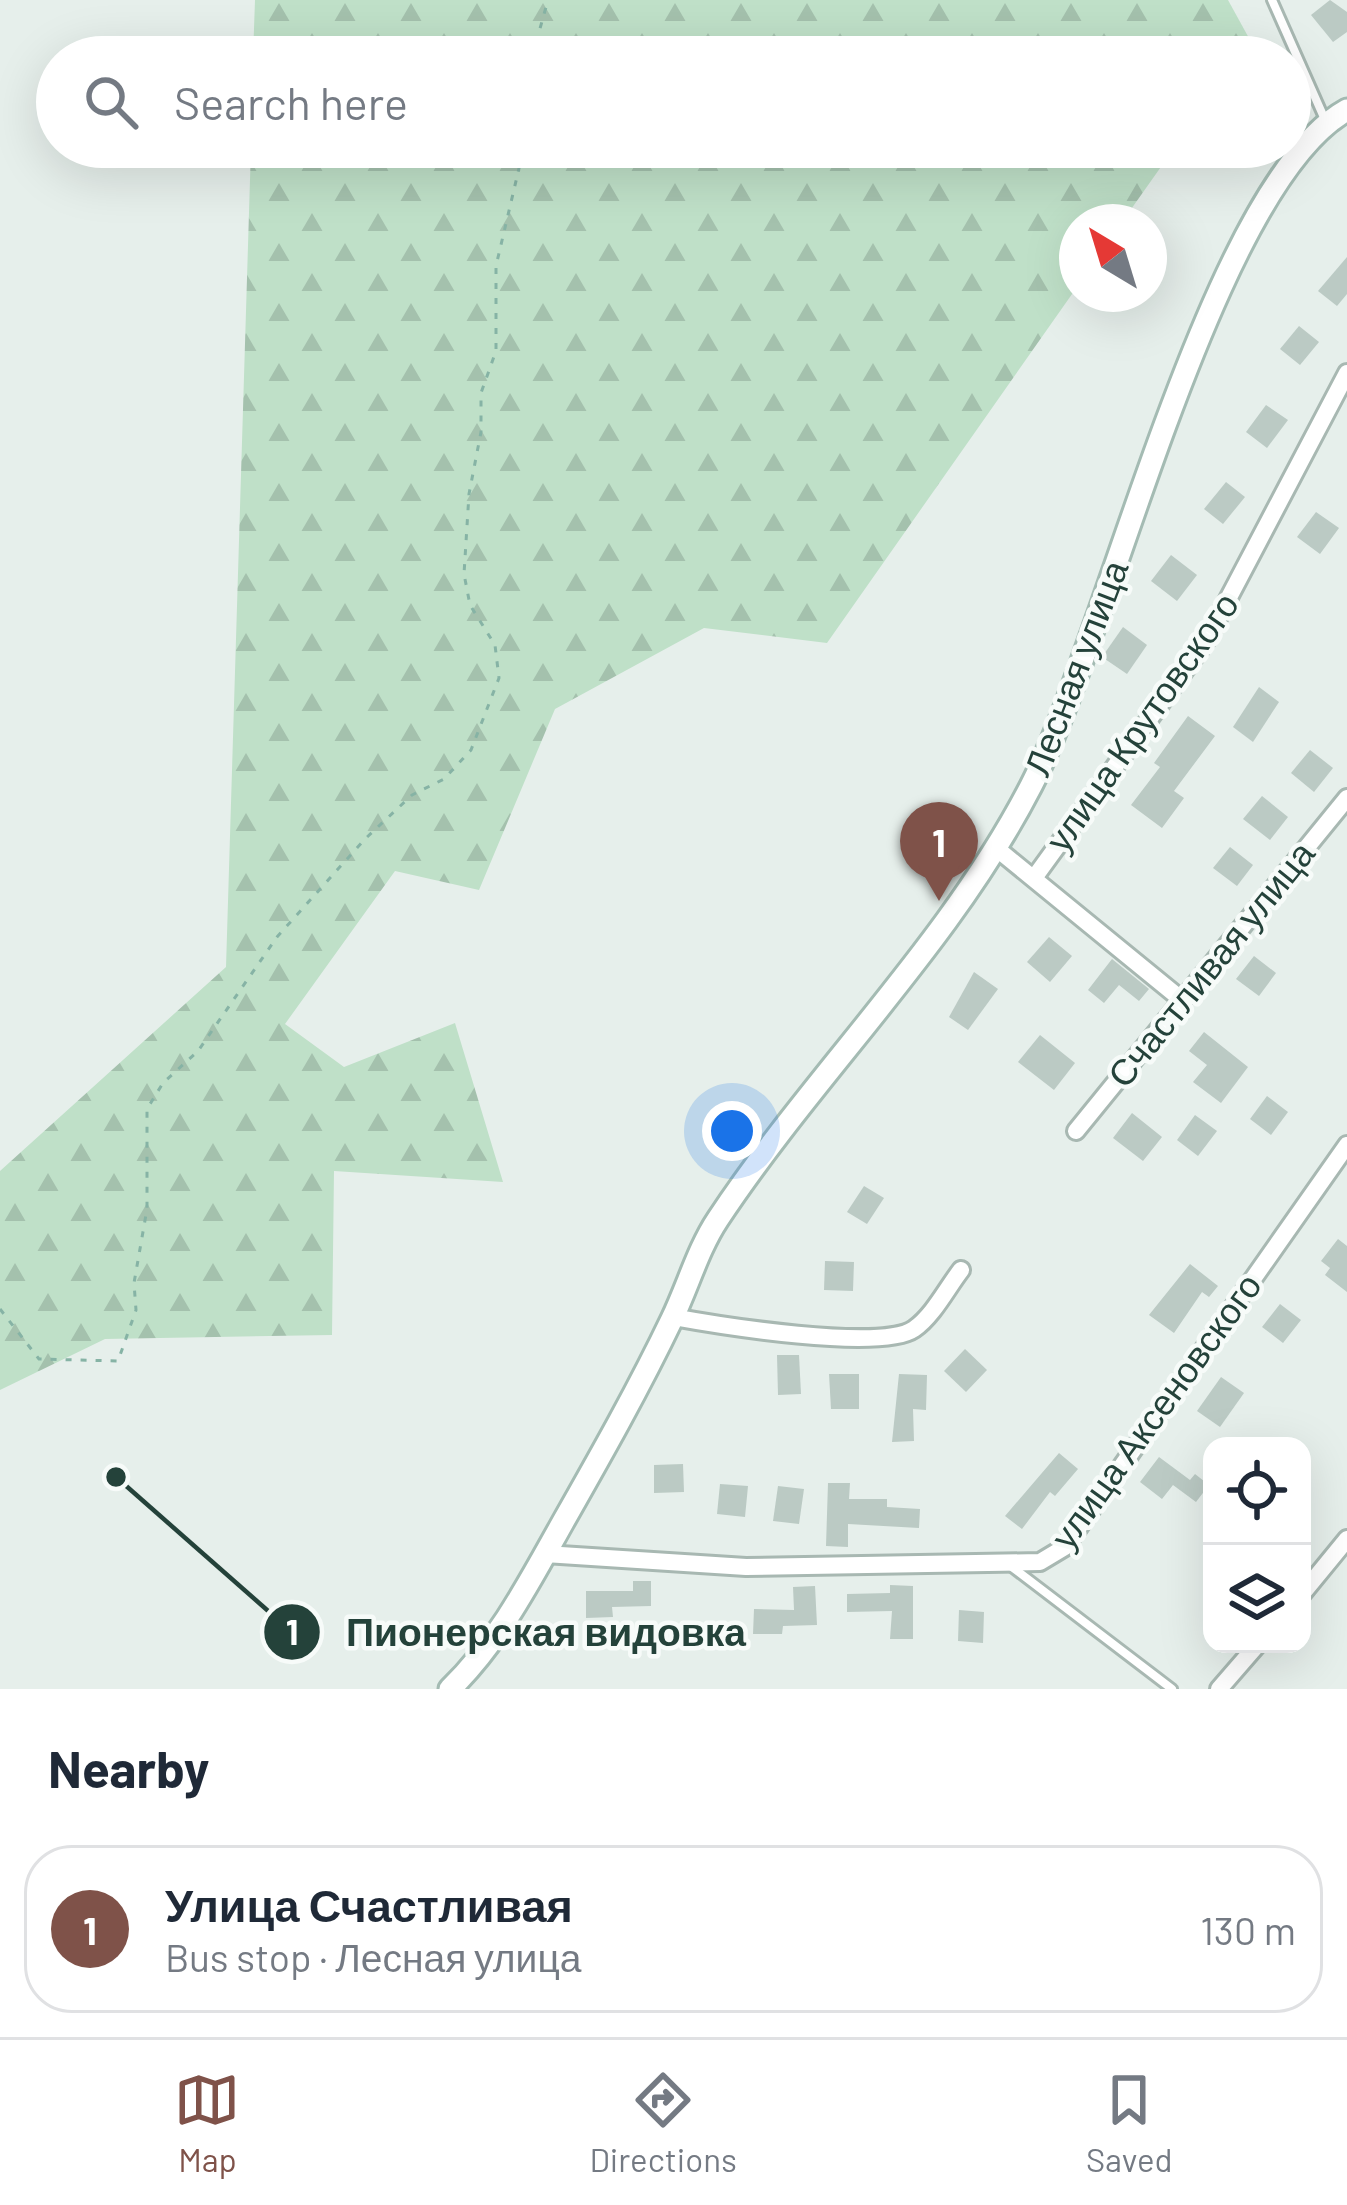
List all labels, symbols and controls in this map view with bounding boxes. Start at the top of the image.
search box [36,36,1311,168]
icon: search [78,69,144,135]
text: Search here [174,75,408,129]
north arrow [1059,204,1167,312]
street label: Лесная улица [1014,553,1137,782]
street label: улица Крутовского [1035,583,1247,859]
pin: 1 [900,802,978,901]
street label: Счастливая улица [1098,831,1323,1095]
your location [702,1101,762,1161]
street label: улица Аксеновского [1041,1264,1270,1557]
map controls [1203,1437,1311,1653]
button: locate [1203,1437,1311,1545]
button: layers [1203,1545,1311,1653]
callout: Пионерская видовка [262,1595,770,1670]
text: Пионерская видовка [346,1607,746,1654]
text: 1 [286,1609,298,1652]
text: Nearby [48,1737,209,1798]
text: Улица Счастливая [165,1877,573,1931]
text: 1 [83,1906,97,1953]
text: 130 m [1200,1906,1296,1953]
text: Bus stop · Лесная улица [165,1933,581,1980]
tab: Map [174,2067,240,2179]
tab: Directions [589,2067,737,2179]
tab: Saved [1086,2067,1173,2179]

